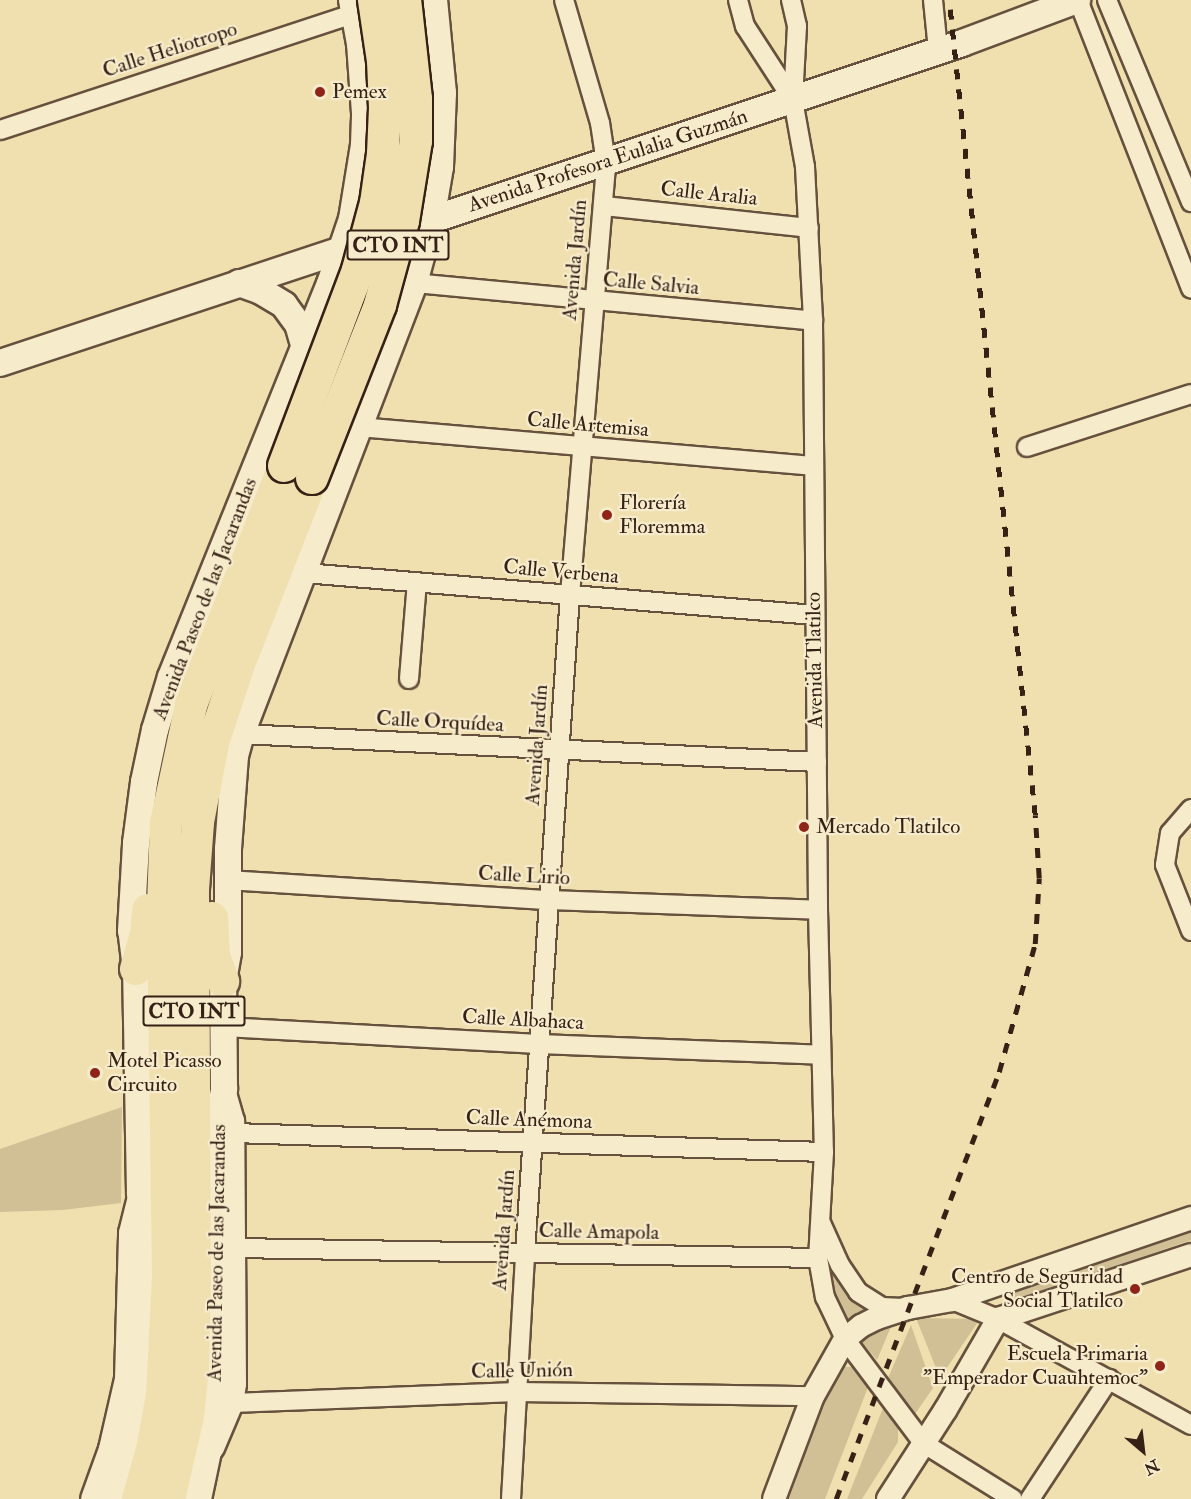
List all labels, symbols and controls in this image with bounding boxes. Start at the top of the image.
street label: Calle Heliotropo [100,16,240,84]
place label: Pemex [332,79,387,105]
marker: Pemex [313,85,327,99]
street label: Avenida Profesora Eulalia Guzmán [465,104,751,218]
street label: Calle Aralia [659,176,759,212]
street label: Avenida Jardín [557,198,593,322]
road number: CTO INT [346,228,450,262]
street label: Calle Salvia [602,267,700,301]
street label: Calle Artemisa [526,407,650,443]
street label: Avenida Paseo de las Jacarandas [147,474,263,724]
place label: Florería Floremma [619,490,705,540]
marker: Florería Floremma [600,508,614,522]
street label: Calle Verbena [502,554,620,590]
street label: Avenida Tlatilco [801,592,829,728]
street label: Avenida Jardín [520,684,554,806]
street label: Calle Orquídea [376,706,504,738]
place label: Mercado Tlatilco [816,814,960,840]
marker: Mercado Tlatilco [797,820,811,834]
street label: Calle Lirio [477,861,571,891]
road number: CTO INT [142,994,246,1028]
street label: Calle Albahaca [461,1004,585,1036]
place label: Motel Picasso Circuito [107,1048,222,1098]
marker: Motel Picasso Circuito [88,1066,102,1080]
street label: Calle Anémona [465,1105,593,1135]
street label: Avenida Paseo de las Jacarandas [202,1124,232,1382]
street label: Avenida Jardín [487,1169,521,1291]
street label: Calle Amapola [538,1218,660,1246]
place label: Centro de Seguridad Social Tlatilco [951,1264,1123,1314]
marker: Centro de Seguridad Social Tlatilco [1128,1282,1142,1296]
place label: Escuela Primaria "Emperador Cuauhtemoc" [923,1341,1148,1391]
street label: Calle Unión [471,1358,573,1384]
marker: Escuela Primaria "Emperador Cuauhtemoc" [1153,1359,1167,1373]
north arrow [1113,1421,1173,1481]
text: N [1140,1455,1162,1479]

